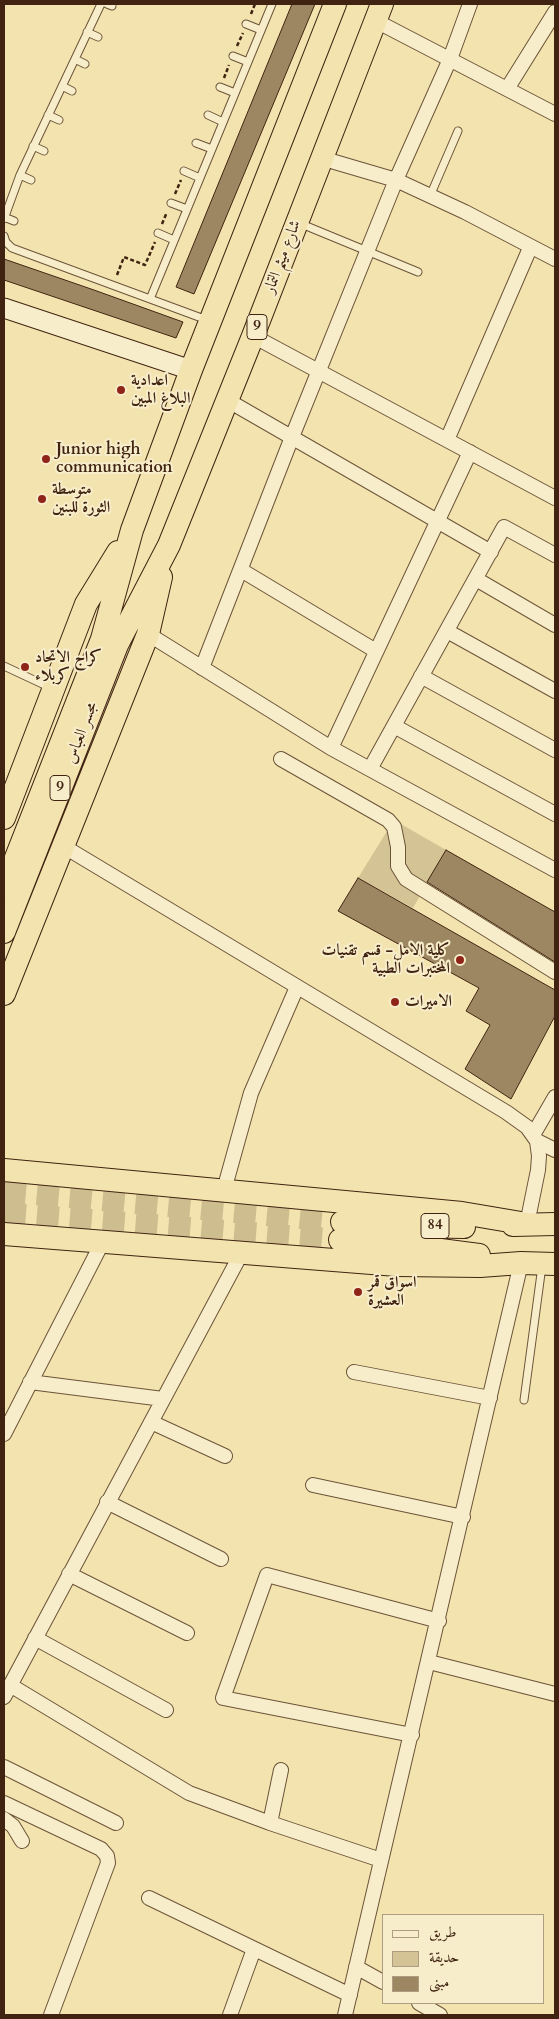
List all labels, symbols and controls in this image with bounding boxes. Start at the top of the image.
street label: شارع ميثم التمار [260,218,306,296]
road number: 9 [247,314,267,340]
place label: اعدادية البلاغ المبين [131,371,190,409]
marker: اعدادية البلاغ المبين [115,384,127,396]
place label: Junior high communication [56,440,172,478]
marker: Junior high communication [40,453,52,465]
place label: متوسطة الثورة للبنين [52,480,110,518]
marker: متوسطة الثورة للبنين [36,493,48,505]
place label: كراج الاتحاد كربلاء [35,648,102,686]
marker: كراج الاتحاد كربلاء [19,661,31,673]
street label: مجسر العباس [61,699,103,767]
road number: 9 [50,776,70,800]
place label: كلية الامل- قسم تقنيات المختبرات الطبية [322,941,450,979]
marker: كلية الامل- قسم تقنيات المختبرات الطبية [454,954,466,966]
place label: الاميرات [405,992,452,1012]
marker: الاميرات [389,996,401,1008]
road number: 84 [421,1214,449,1238]
place label: اسواق قمر العشيرة [368,1273,417,1311]
marker: اسواق قمر العشيرة [352,1286,364,1298]
legend [382,1914,544,2004]
text: طريق [429,1922,456,1942]
text: حديقة [429,1947,459,1967]
text: مبنى [429,1972,449,1992]

